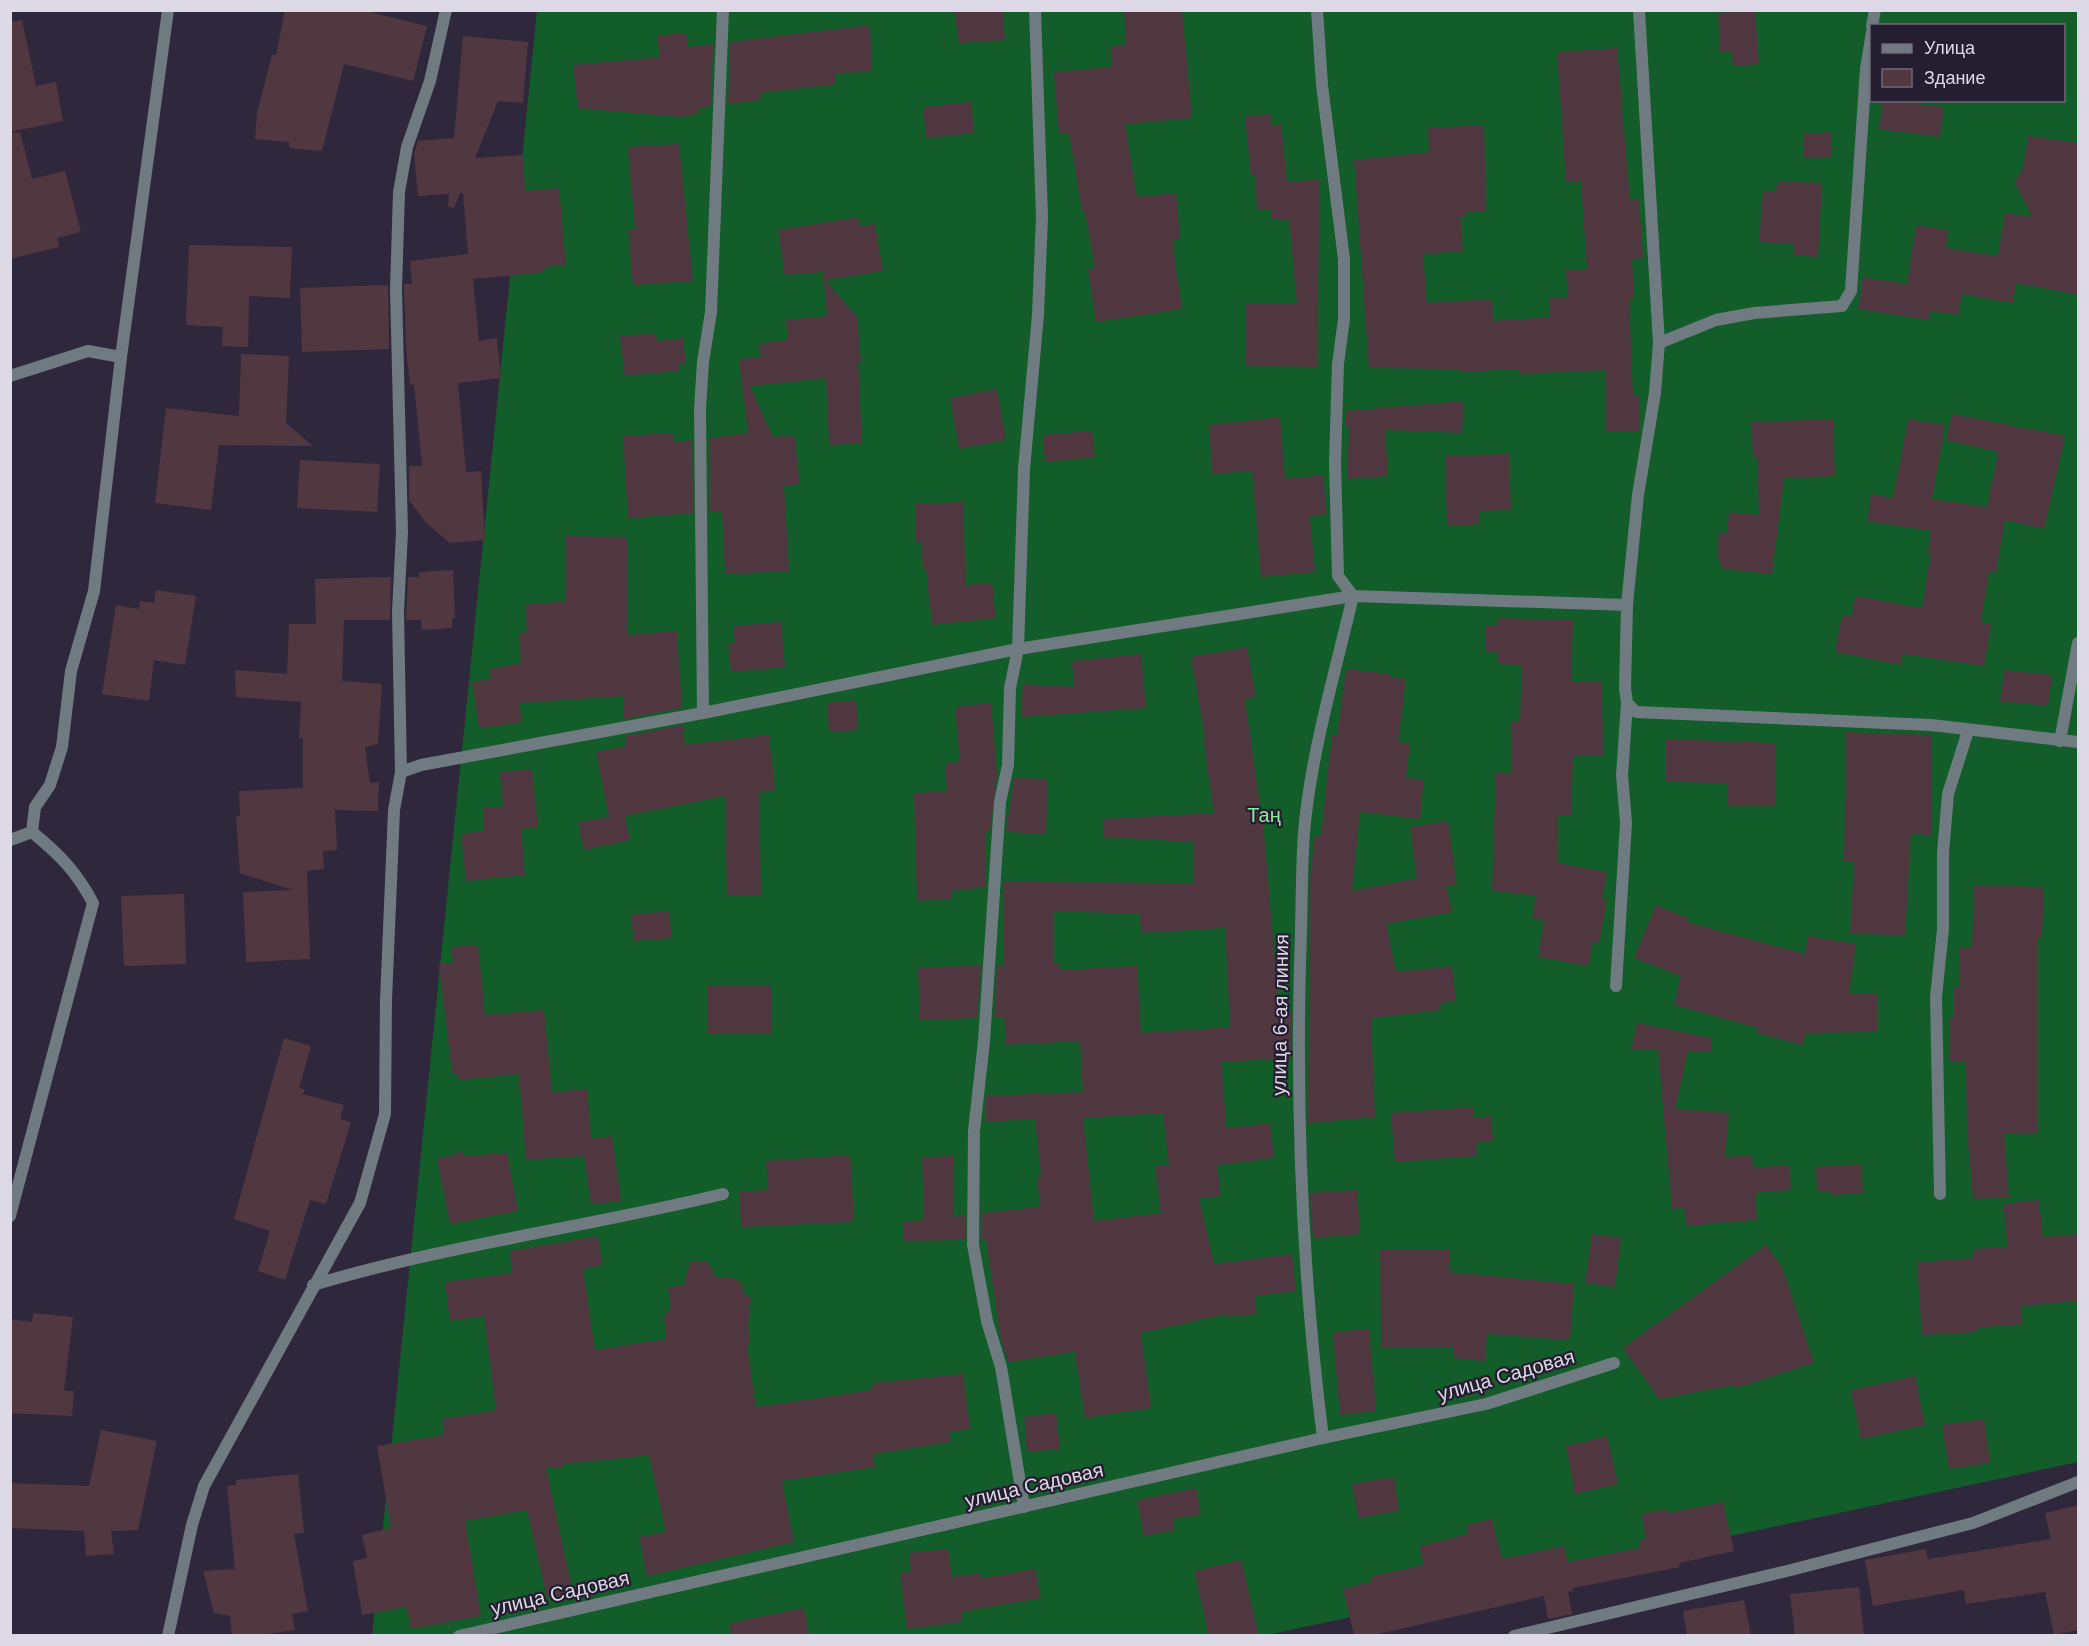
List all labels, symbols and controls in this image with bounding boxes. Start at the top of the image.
legend [1870,24,2065,102]
text: Улица [1924,38,1976,58]
text: Здание [1924,68,1985,88]
park label: Таң [1247,804,1281,826]
street label: улица 6-ая линия [1268,934,1292,1096]
street label: улица Садовая [1435,1345,1577,1405]
street label: улица Садовая [963,1458,1105,1512]
street label: улица Садовая [489,1566,631,1620]

